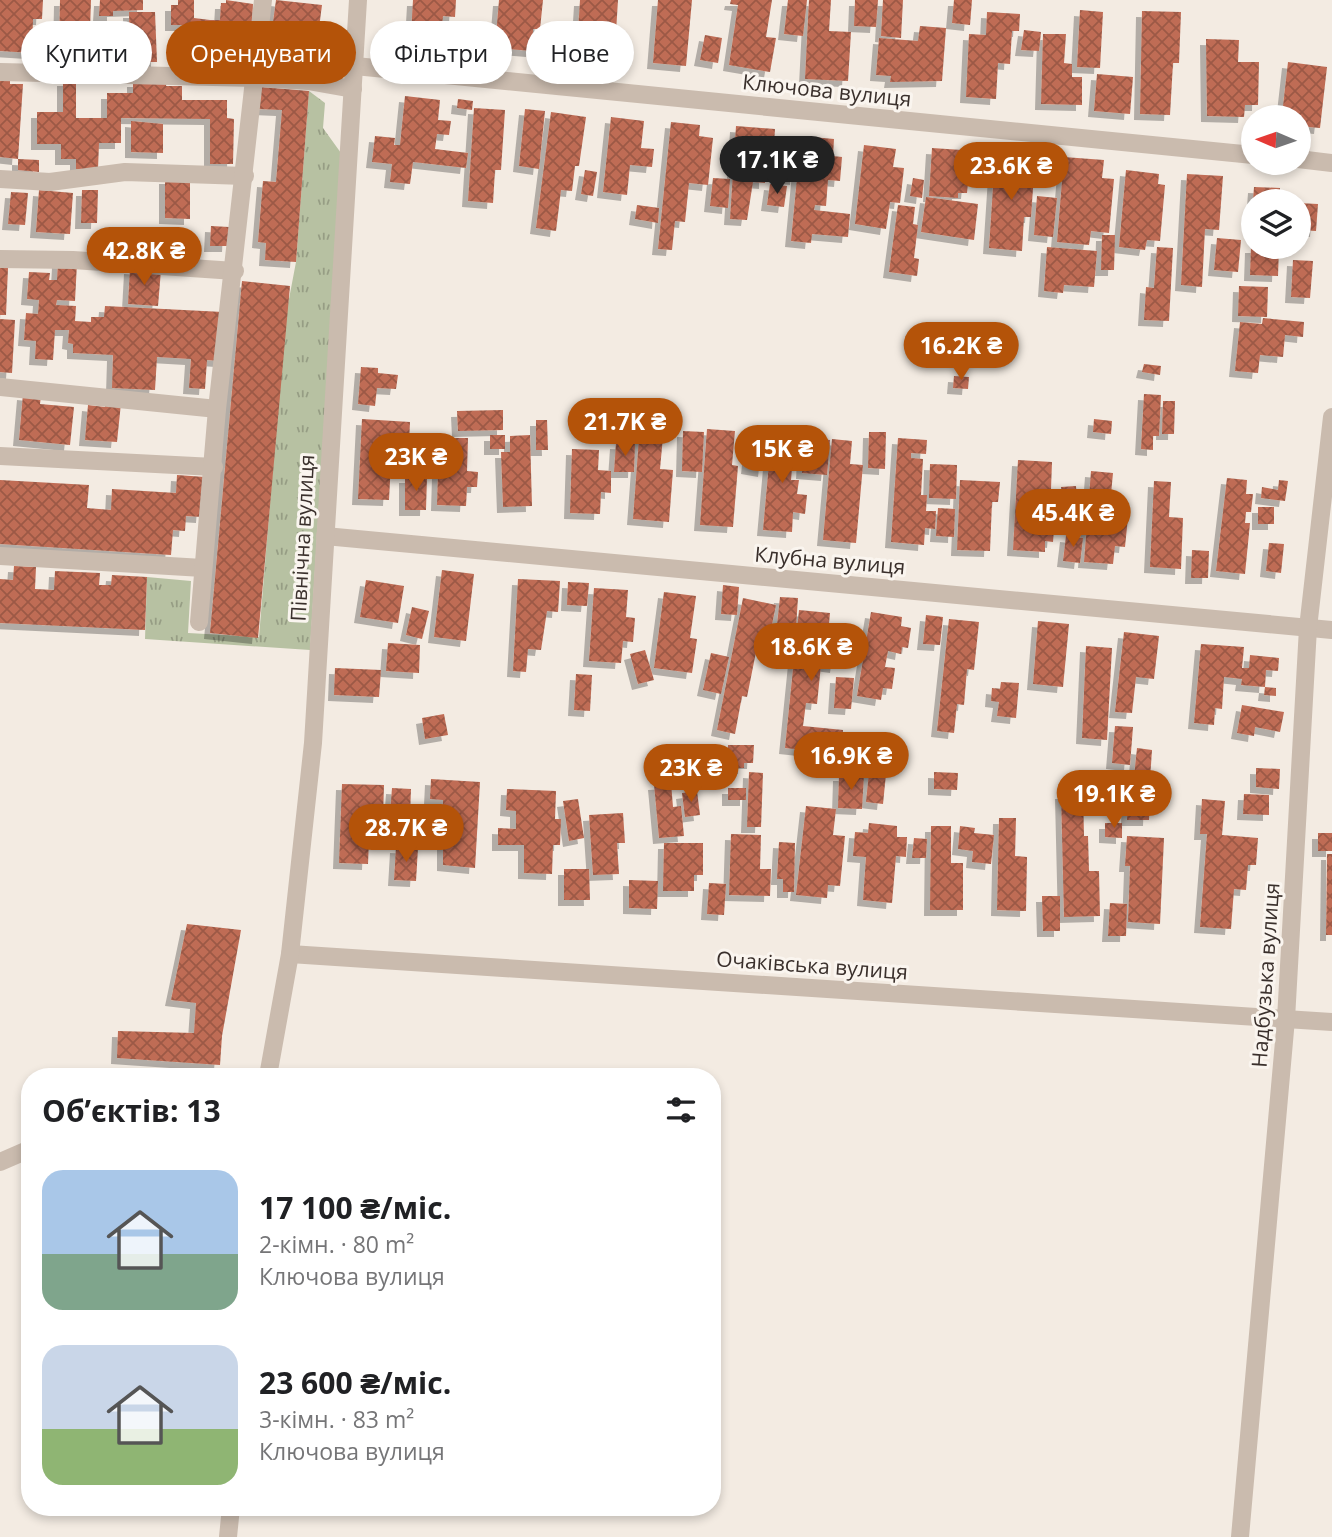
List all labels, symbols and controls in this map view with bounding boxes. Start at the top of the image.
chip: Купити [21,21,152,84]
chip: Орендувати [166,21,356,84]
chip: Фільтри [370,21,512,84]
chip: Нове [526,21,634,84]
street label: Ключова вулиця [741,67,913,113]
north arrow [1241,105,1311,175]
map controls [1241,105,1311,259]
pin: 17.1K ₴ [712,136,842,196]
pin: 23.6K ₴ [946,142,1076,202]
text: 17.1K ₴ [736,143,818,175]
text: 23.6K ₴ [970,149,1052,181]
button: layers [1241,189,1311,259]
pin: 42.8K ₴ [79,228,209,287]
text: 42.8K ₴ [103,234,185,266]
pin: 16.2K ₴ [896,322,1026,382]
text: 16.2K ₴ [920,329,1002,361]
pin: 21.7K ₴ [560,398,690,458]
text: 21.7K ₴ [584,405,666,437]
pin: 15K ₴ [733,426,831,485]
text: 15K ₴ [751,432,813,464]
pin: 23K ₴ [367,434,465,493]
text: 23K ₴ [385,440,447,472]
street label: Північна вулиця [284,454,320,622]
pin: 45.4K ₴ [1008,490,1138,549]
text: 45.4K ₴ [1032,496,1114,528]
street label: Клубна вулиця [754,539,906,581]
pin: 18.6K ₴ [746,624,876,683]
text: 18.6K ₴ [770,630,852,662]
pin: 16.9K ₴ [786,732,916,792]
text: 16.9K ₴ [810,739,892,771]
pin: 23K ₴ [642,744,740,804]
text: 23K ₴ [660,751,722,783]
pin: 19.1K ₴ [1049,770,1179,830]
text: 19.1K ₴ [1073,777,1155,809]
pin: 28.7K ₴ [341,804,471,864]
text: 28.7K ₴ [365,811,447,843]
street label: Надбузька вулиця [1245,882,1285,1068]
street label: Очаківська вулиця [715,944,909,986]
text: Об’єктів: 13 [42,1090,221,1131]
icon: filters [662,1091,700,1129]
text: 17 100 ₴/міс. [259,1187,451,1228]
icon: home [98,1198,182,1282]
text: 2-кімн. · 80 m² [259,1228,414,1260]
text: Ключова вулиця [259,1260,445,1292]
text: 23 600 ₴/міс. [259,1362,451,1403]
icon: home [98,1373,182,1457]
text: 3-кімн. · 83 m² [259,1403,414,1435]
text: Ключова вулиця [259,1435,445,1467]

